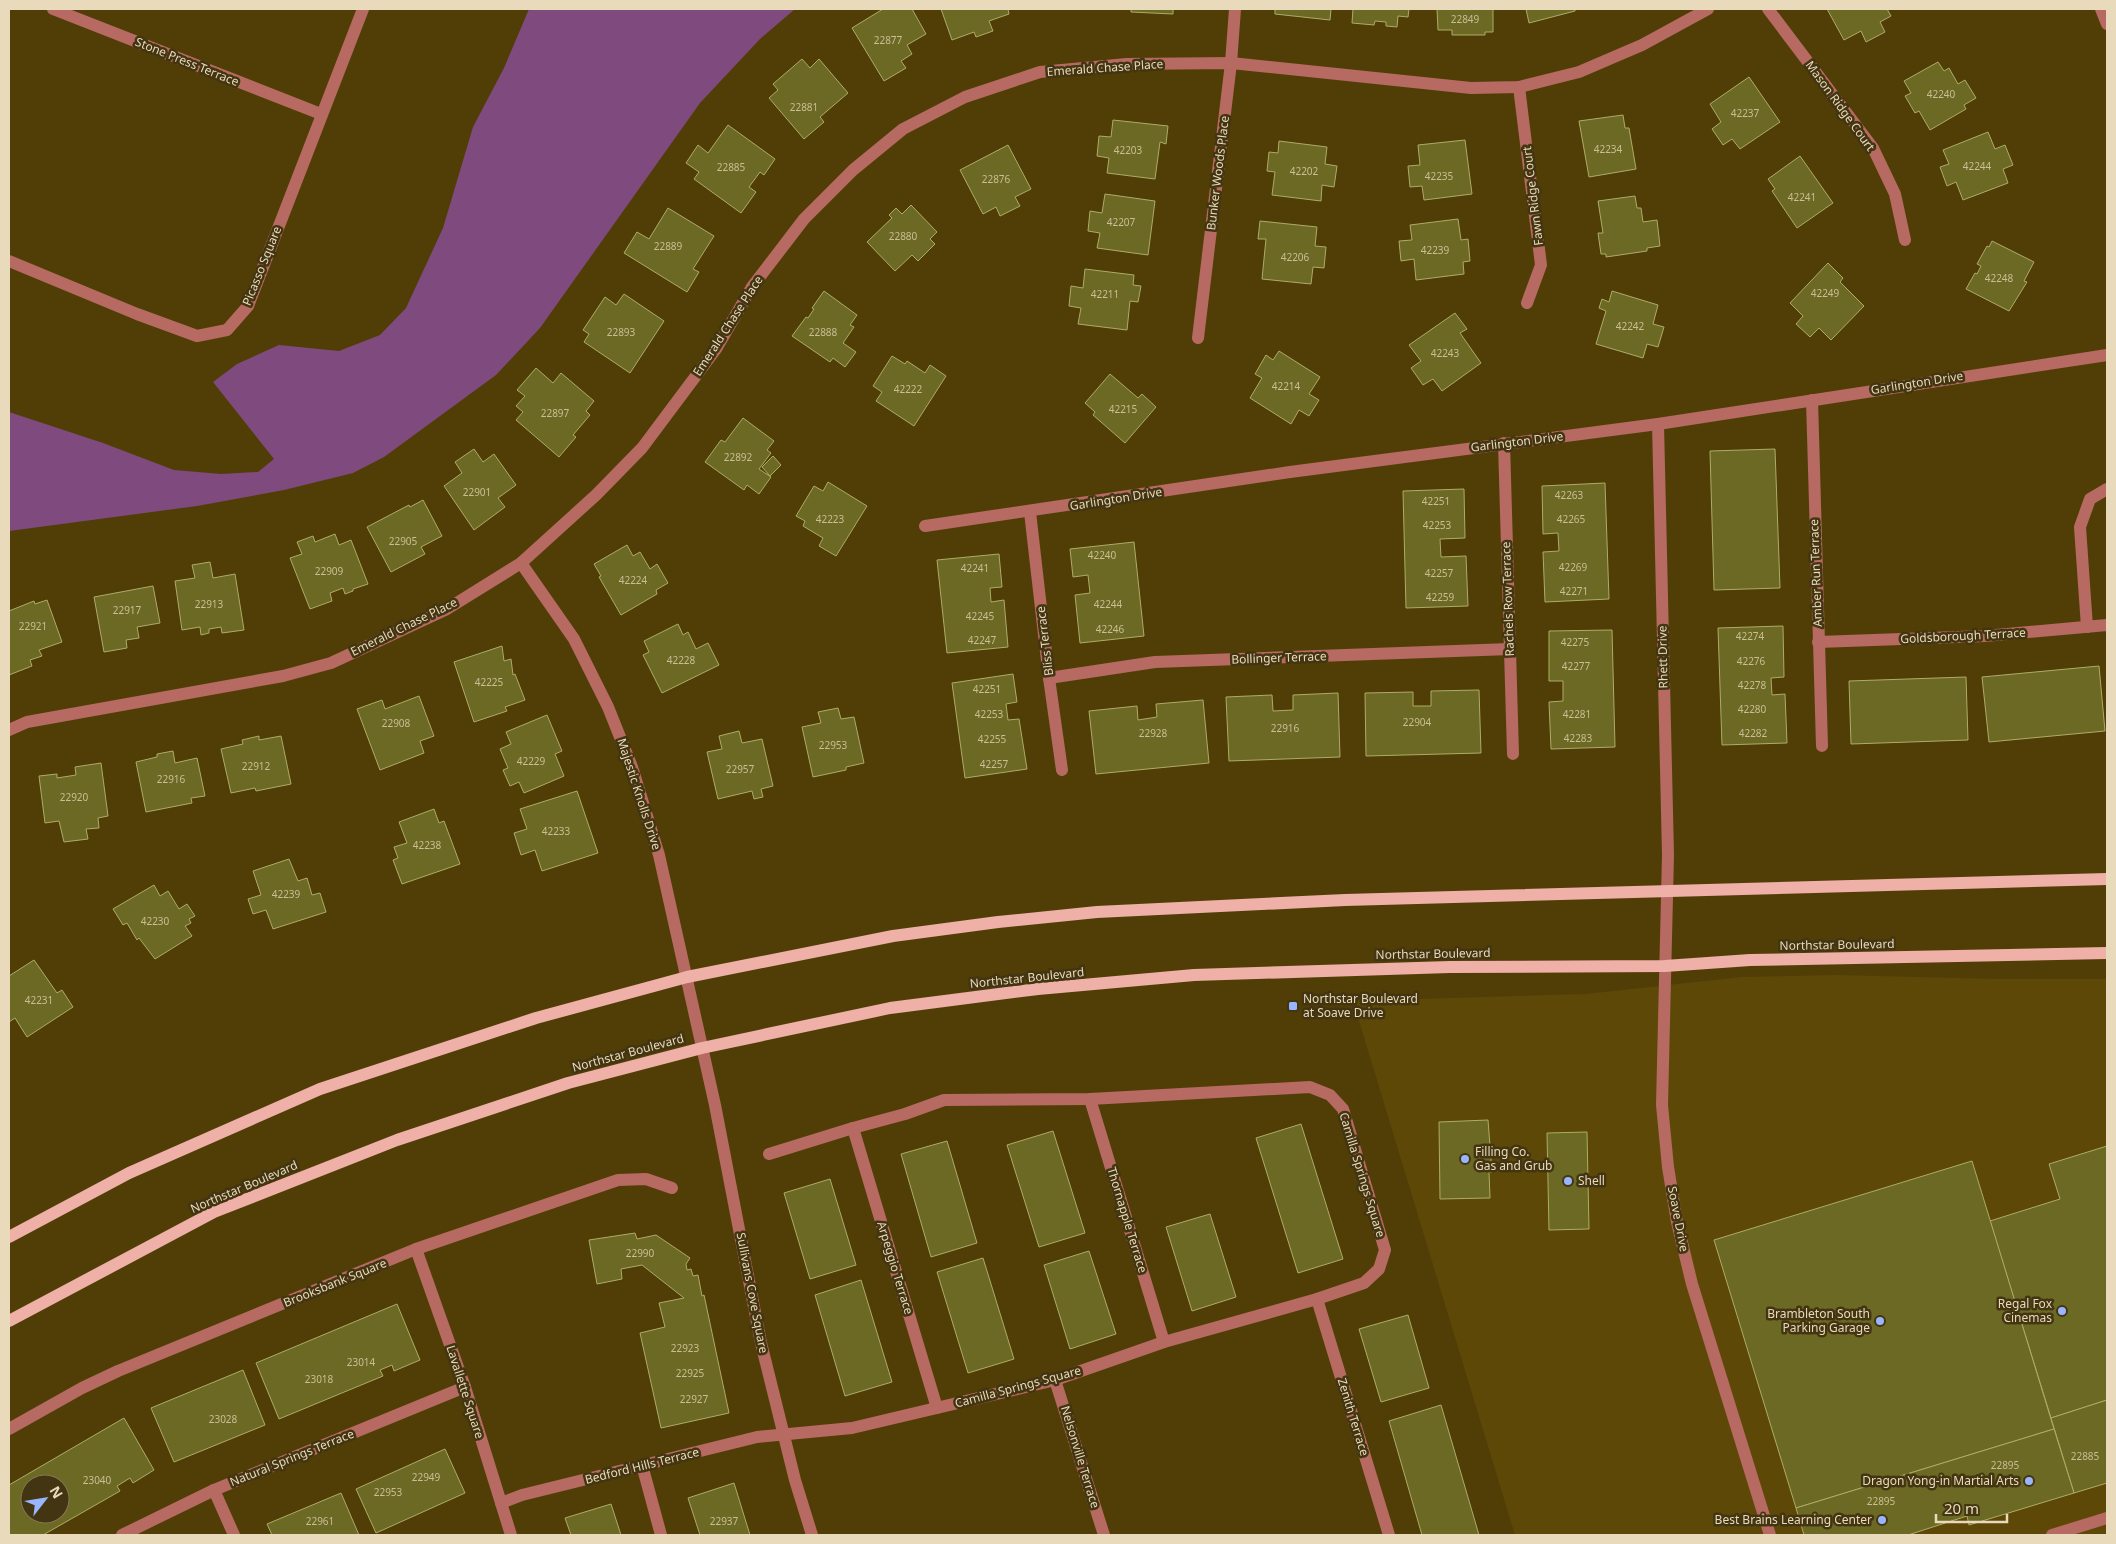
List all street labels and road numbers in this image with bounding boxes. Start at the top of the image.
street label: Stone Press Terrace [133,33,242,90]
street label: Emerald Chase Place [1046,55,1164,80]
street label: Mason Ridge Court [1802,57,1879,155]
street label: Bunker Woods Place [1202,115,1233,231]
street label: Fawn Ridge Court [1518,145,1547,247]
street label: Picasso Square [238,223,285,308]
street label: Emerald Chase Place [689,272,767,379]
street label: Garlington Drive [1870,367,1965,398]
street label: Garlington Drive [1470,427,1564,456]
street label: Garlington Drive [1069,483,1164,514]
street label: Amber Run Terrace [1805,518,1826,627]
street label: Rachels Row Terrace [1497,541,1518,657]
street label: Emerald Chase Place [348,593,460,660]
street label: Bliss Terrace [1032,605,1057,677]
street label: Goldsborough Terrace [1900,624,2026,647]
street label: Rhett Drive [1653,625,1672,689]
street label: Bollinger Terrace [1231,647,1327,668]
street label: Majestic Knolls Drive [613,736,666,852]
street label: Northstar Boulevard [1779,935,1895,954]
street label: Northstar Boulevard [1375,944,1491,963]
street label: Northstar Boulevard [969,963,1085,992]
street label: Northstar Boulevard [570,1029,686,1076]
street label: Camilla Springs Square [1335,1110,1390,1240]
street label: Northstar Boulevard [188,1156,300,1217]
street label: Thornapple Terrace [1103,1165,1152,1275]
street label: Soave Drive [1664,1185,1693,1253]
street label: Arpeggio Terrace [873,1219,918,1317]
street label: Sullivans Cove Square [732,1231,773,1355]
street label: Brooksbank Square [281,1254,389,1311]
street label: Lavallette Square [442,1343,489,1441]
street label: Camilla Springs Square [953,1361,1083,1412]
street label: Zenith Terrace [1334,1376,1373,1458]
street label: Nelsonville Terrace [1057,1404,1104,1510]
street label: Natural Springs Terrace [227,1425,357,1490]
street label: Bedford Hills Terrace [583,1443,701,1488]

